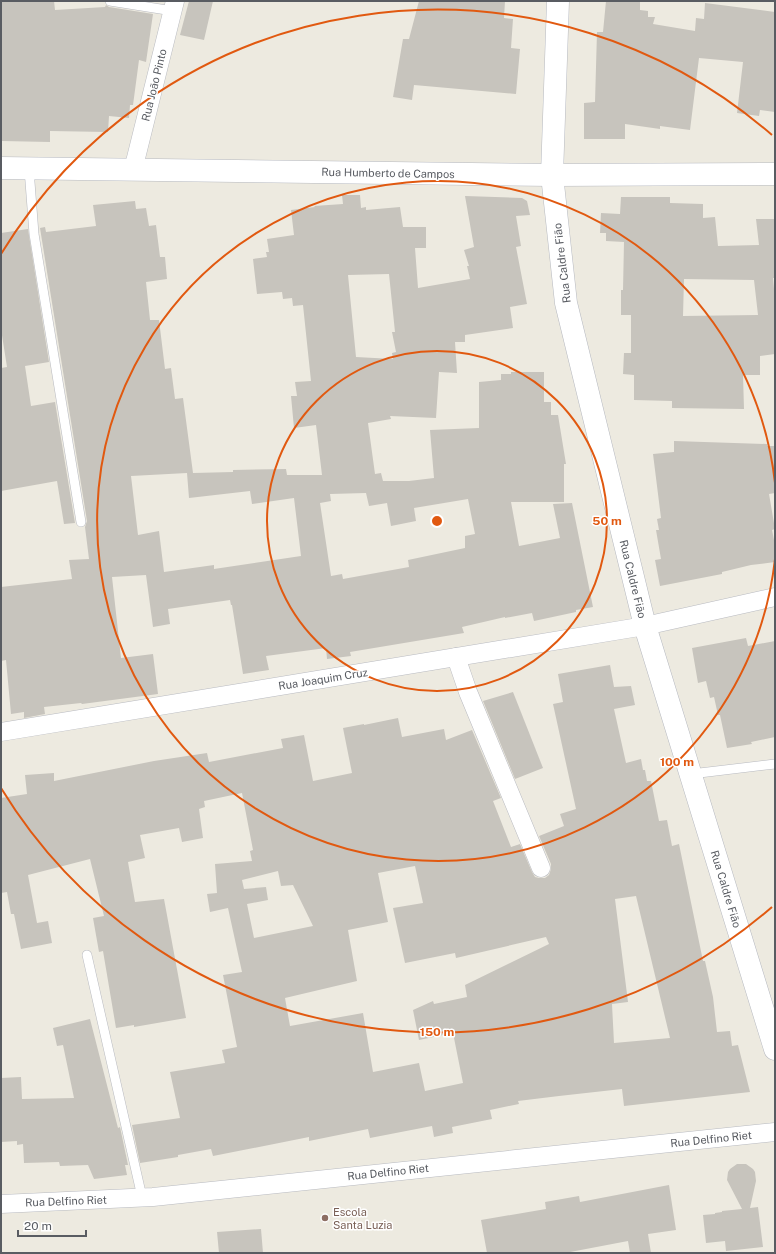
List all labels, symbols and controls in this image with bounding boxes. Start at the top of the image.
street label: Rua João Pinto [139,48,169,122]
street label: Rua Humberto de Campos [321,166,455,180]
street label: Rua Caldre Fião [551,222,573,304]
centre of rings [430,514,444,528]
text: 50 m [592,514,622,528]
street label: Rua Caldre Fião [617,539,649,619]
street label: Rua Joaquim Cruz [277,666,369,692]
text: 100 m [660,755,694,769]
street label: Rua Caldre Fião [709,849,743,929]
text: 150 m [420,1025,454,1039]
street label: Rua Delfino Riet [670,1129,752,1149]
street label: Rua Delfino Riet [347,1162,429,1182]
street label: Rua Delfino Riet [25,1194,107,1208]
place label: Escola Santa Luzia [333,1206,392,1231]
scale bar [18,1212,86,1238]
marker: Escola Santa Luzia [320,1213,330,1223]
text: 20 m [24,1219,52,1233]

